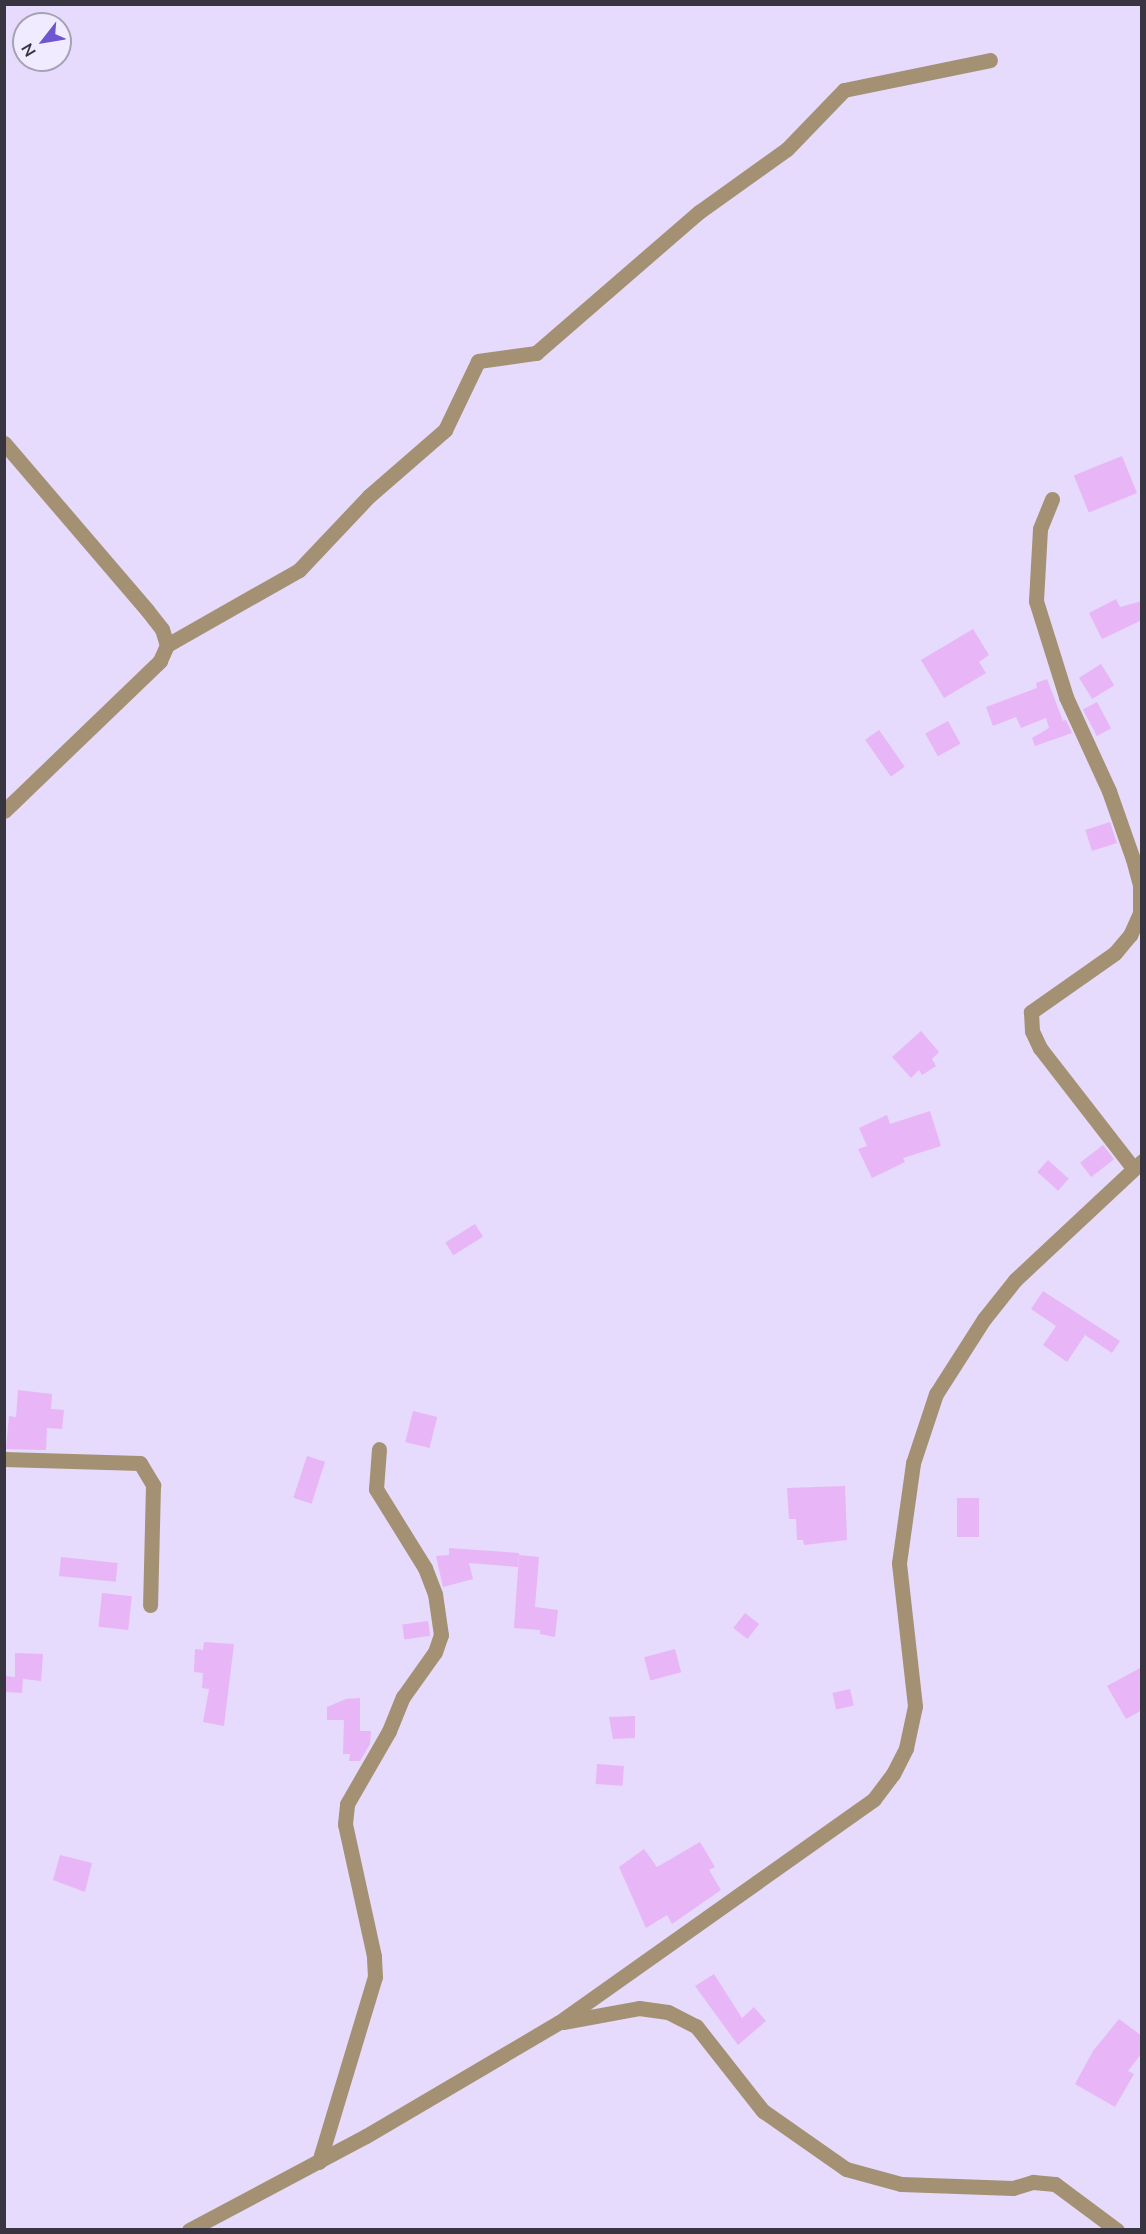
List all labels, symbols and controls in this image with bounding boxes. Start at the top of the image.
north arrow [12,12,72,72]
text: N [17,40,40,61]

